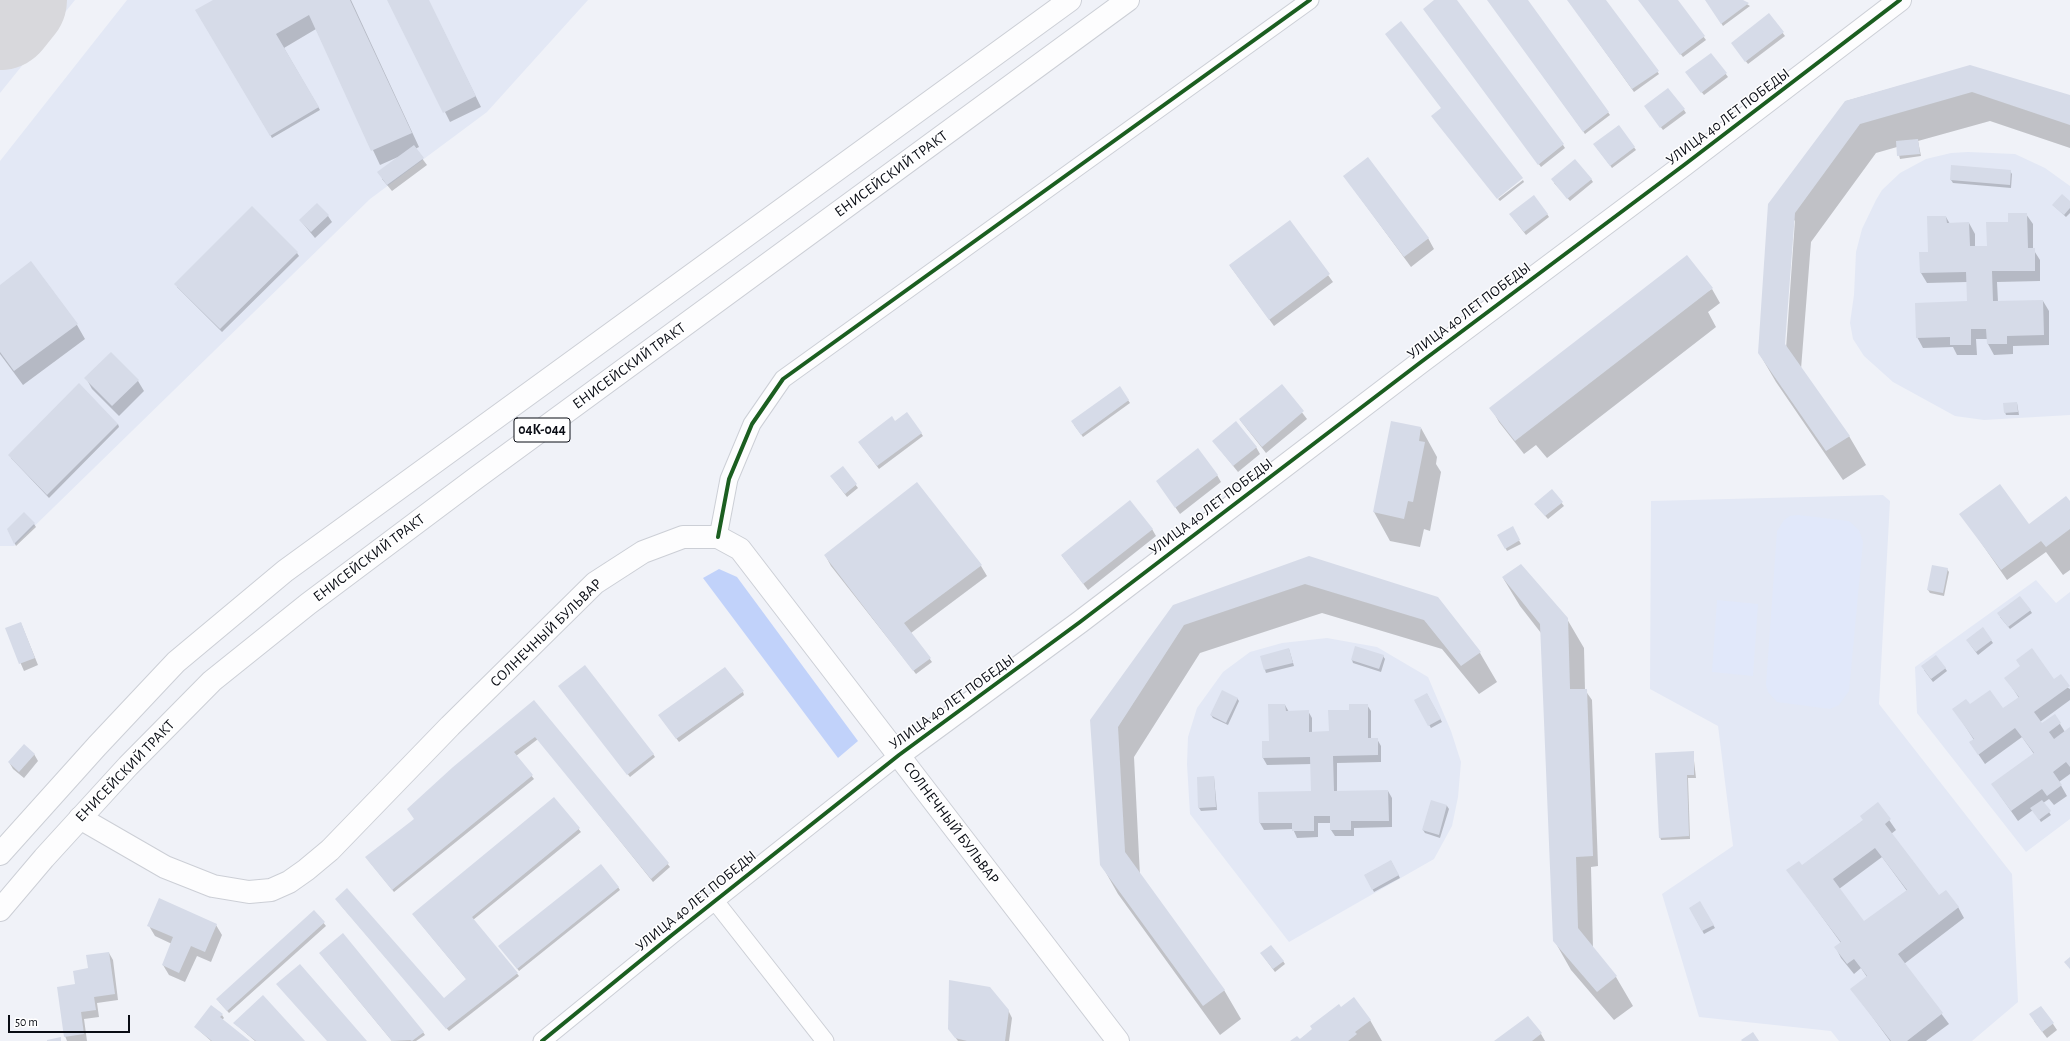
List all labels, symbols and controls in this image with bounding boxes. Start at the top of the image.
street label: УЛИЦА 40 ЛЕТ ПОБЕДЫ [1663,65,1793,169]
street label: ЕНИСЕЙСКИЙ ТРАКТ [831,127,951,221]
street label: УЛИЦА 40 ЛЕТ ПОБЕДЫ [1404,259,1534,363]
street label: ЕНИСЕЙСКИЙ ТРАКТ [569,319,689,413]
road number: 04К-044 [514,418,570,442]
street label: УЛИЦА 40 ЛЕТ ПОБЕДЫ [1146,455,1276,559]
street label: ЕНИСЕЙСКИЙ ТРАКТ [310,510,428,606]
street label: СОЛНЕЧНЫЙ БУЛЬВАР [486,575,606,691]
street label: УЛИЦА 40 ЛЕТ ПОБЕДЫ [886,651,1018,753]
street label: ЕНИСЕЙСКИЙ ТРАКТ [72,716,178,826]
street label: СОЛНЕЧНЫЙ БУЛЬВАР [899,758,1003,888]
street label: УЛИЦА 40 ЛЕТ ПОБЕДЫ [632,847,760,955]
scale bar [10,1007,132,1033]
text: 50 m [15,1016,38,1028]

